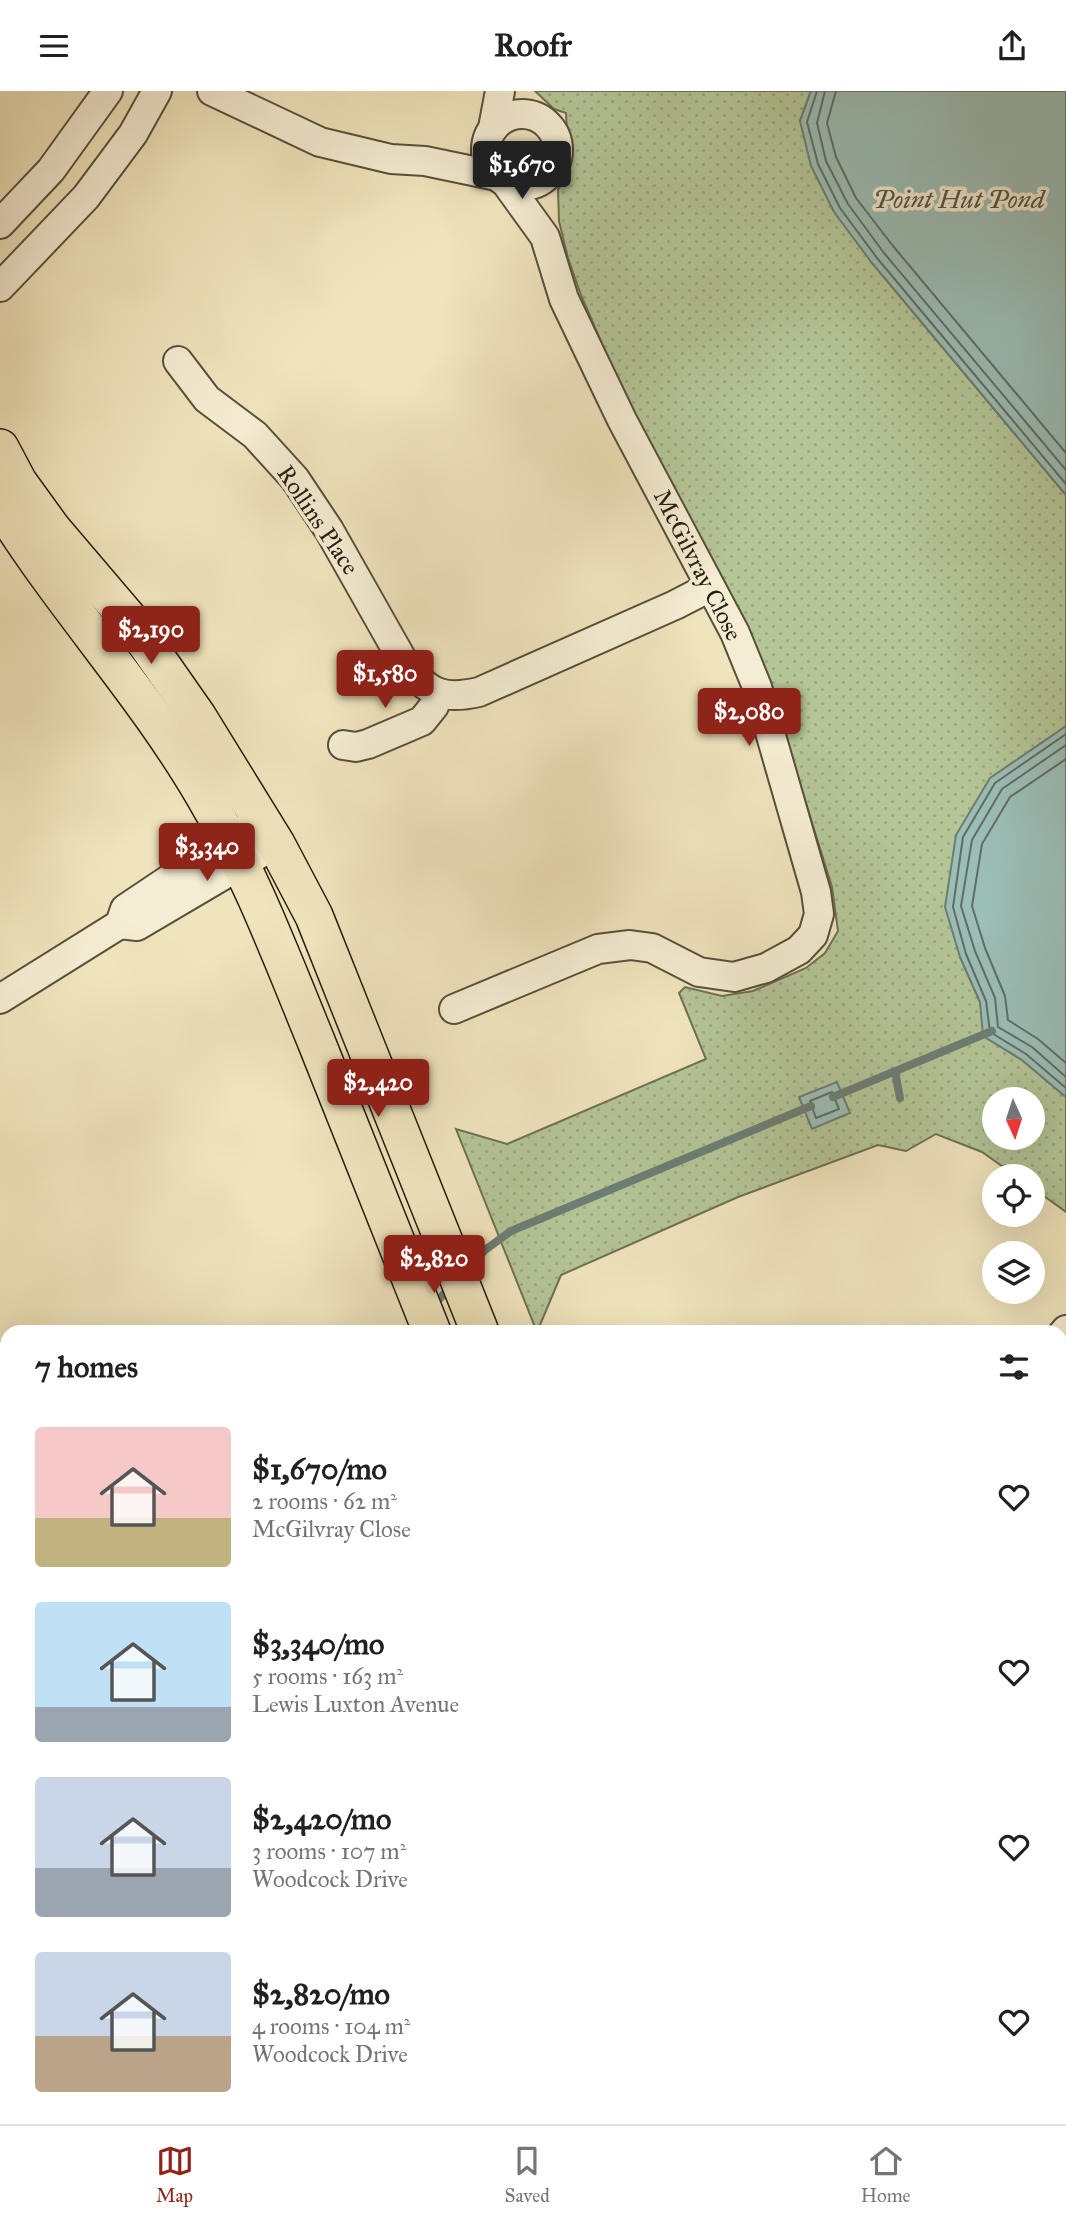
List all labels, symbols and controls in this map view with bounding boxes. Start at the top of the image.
text: Roofr [494,26,572,65]
icon: menu [35,27,73,65]
icon: share [993,27,1031,65]
pin: $1,670 [465,141,579,201]
text: $1,670 [489,150,555,178]
water label: Point Hut Pond [873,183,1046,215]
street label: Rollins Place [270,459,366,581]
street label: McGilvray Close [647,484,749,646]
pin: $2,190 [94,607,208,666]
text: $2,190 [118,615,184,643]
pin: $1,580 [328,651,442,710]
text: $1,580 [353,659,417,687]
pin: $2,080 [692,689,806,748]
text: $2,080 [714,697,784,725]
pin: $3,340 [150,823,264,883]
text: $3,340 [175,832,239,860]
pin: $2,420 [321,1059,435,1119]
text: $2,420 [343,1068,413,1096]
north arrow [982,1087,1045,1150]
map controls [982,1087,1045,1304]
button: locate [982,1164,1045,1227]
pin: $2,820 [377,1235,491,1295]
button: layers [982,1241,1045,1304]
text: $2,820 [400,1244,468,1272]
icon: filters [995,1348,1033,1386]
text: 7 homes [35,1349,138,1385]
text: $1,670/mo [252,1451,387,1487]
icon: home [91,1455,175,1539]
icon: heart [995,1478,1033,1516]
text: 2 rooms · 62 m² [252,1487,397,1515]
text: McGilvray Close [252,1515,411,1543]
text: $3,340/mo [252,1626,384,1662]
icon: home [91,1630,175,1714]
icon: heart [995,1653,1033,1691]
text: 5 rooms · 163 m² [252,1662,403,1690]
text: Lewis Luxton Avenue [252,1690,459,1718]
text: $2,420/mo [252,1801,391,1837]
icon: home [91,1805,175,1889]
icon: heart [995,1828,1033,1866]
text: 3 rooms · 107 m² [252,1837,406,1865]
text: Woodcock Drive [252,1865,408,1893]
text: $2,820/mo [252,1976,390,2012]
icon: home [91,1980,175,2064]
icon: heart [995,2003,1033,2041]
text: 4 rooms · 104 m² [252,2012,411,2040]
text: Woodcock Drive [252,2040,408,2068]
tab: Map [156,2142,194,2207]
tab: Saved [505,2142,550,2207]
tab: Home [861,2142,910,2207]

